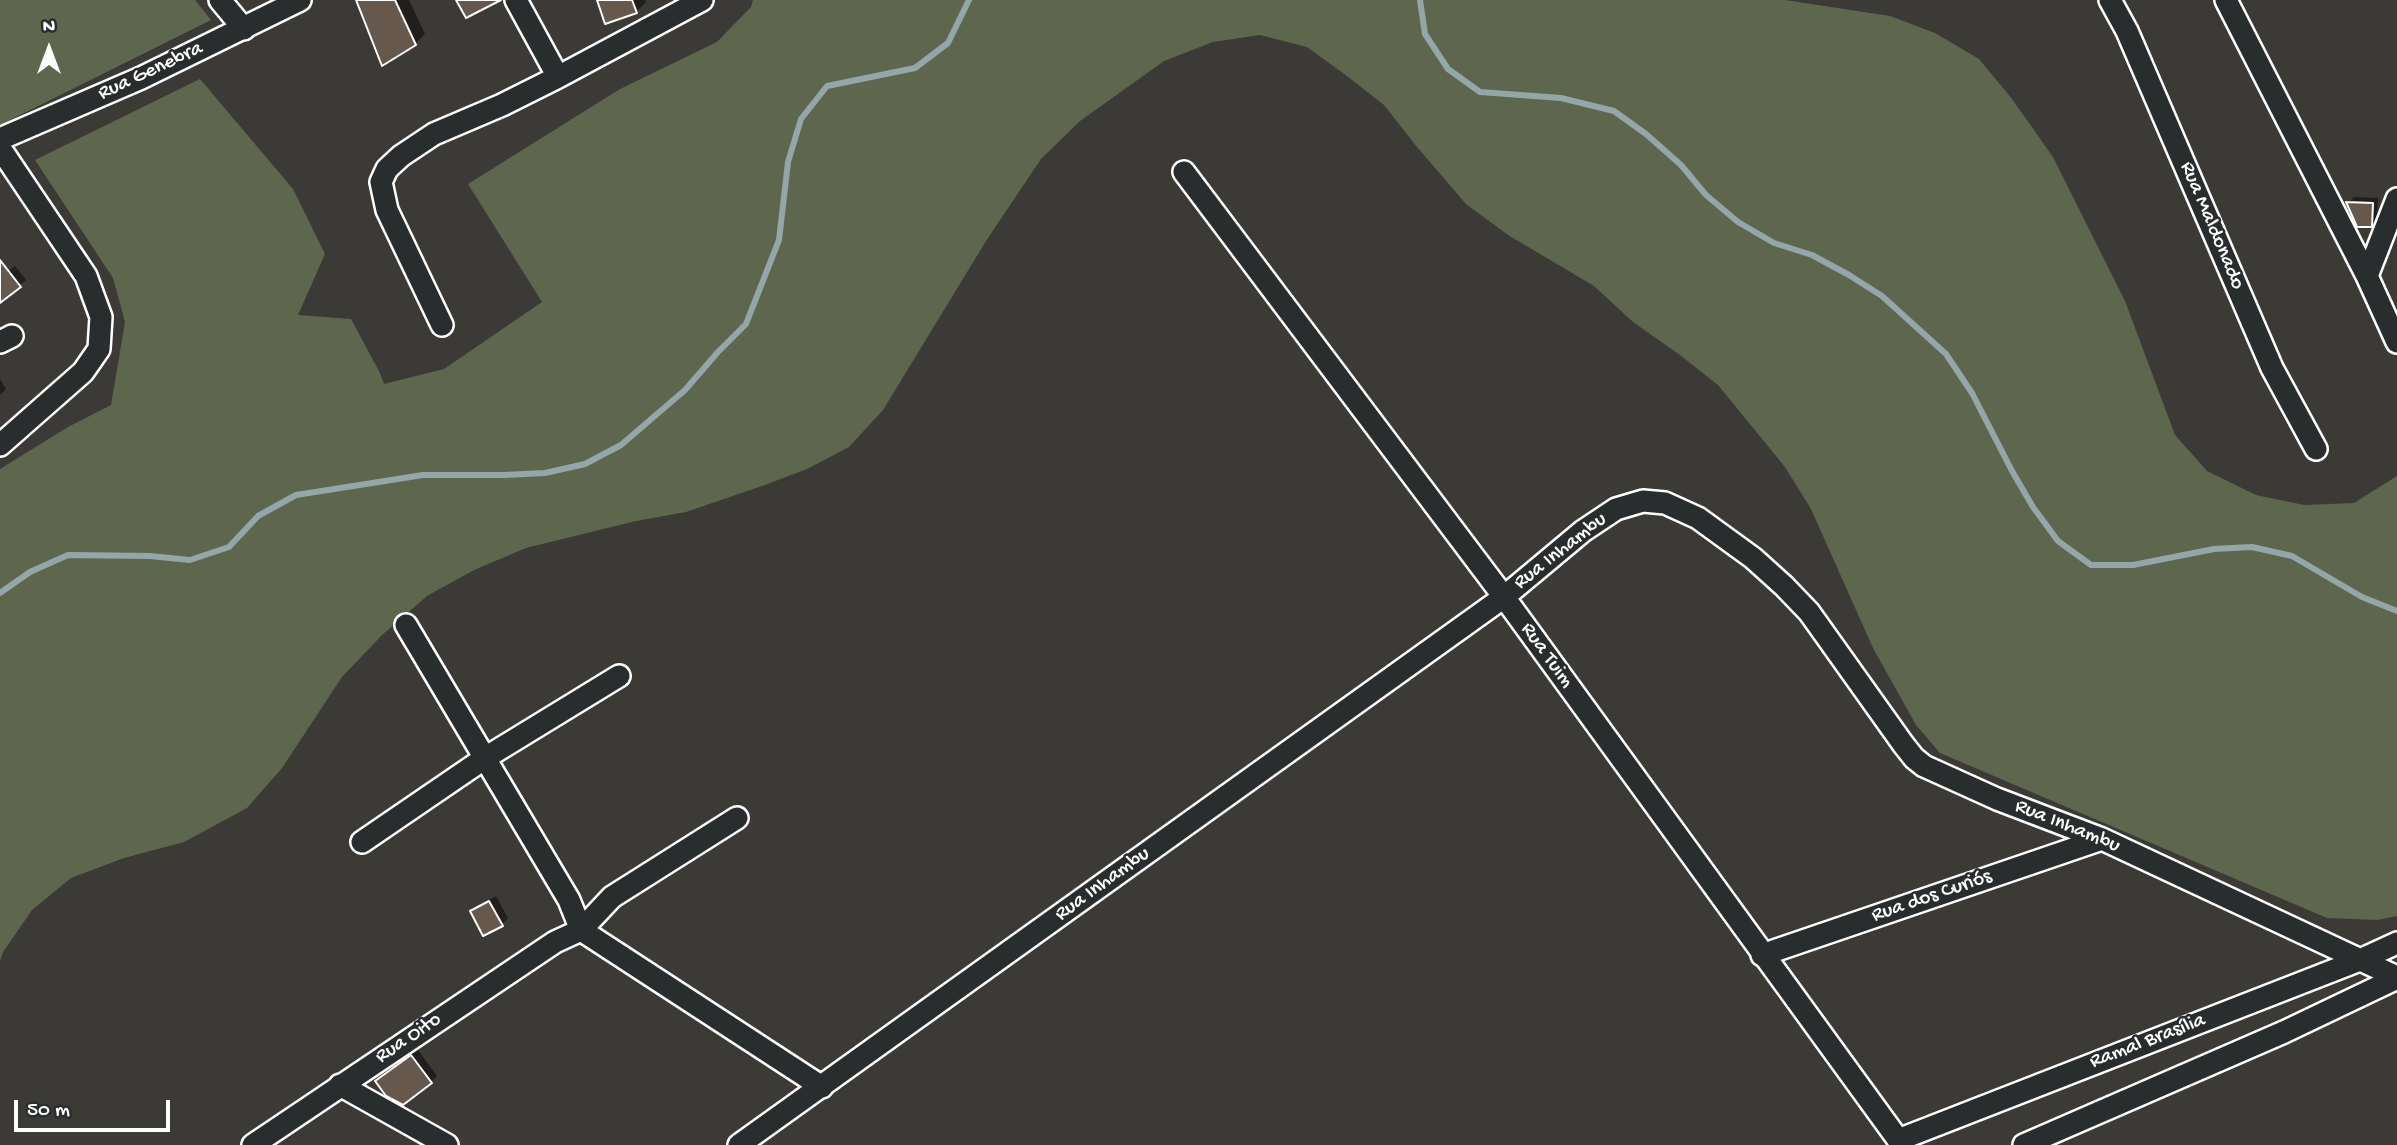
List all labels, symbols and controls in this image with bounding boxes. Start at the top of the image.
north arrow [14,14,84,84]
text: N [43,16,55,39]
street label: Rua Genebra [95,37,207,107]
street label: Rua Maldonado [2173,158,2249,294]
street label: Rua Inhambu [1509,508,1613,596]
street label: Rua Tuim [1514,618,1578,694]
street label: Rua Inhambu [2011,794,2123,860]
street label: Rua Inhambu [1051,842,1155,928]
street label: Rua dos Curiós [1869,865,1995,929]
street label: Rua Oito [371,1008,447,1070]
street label: Ramal Brasília [2087,1008,2209,1076]
scale bar [18,1086,173,1130]
text: 50 m [27,1099,70,1124]

